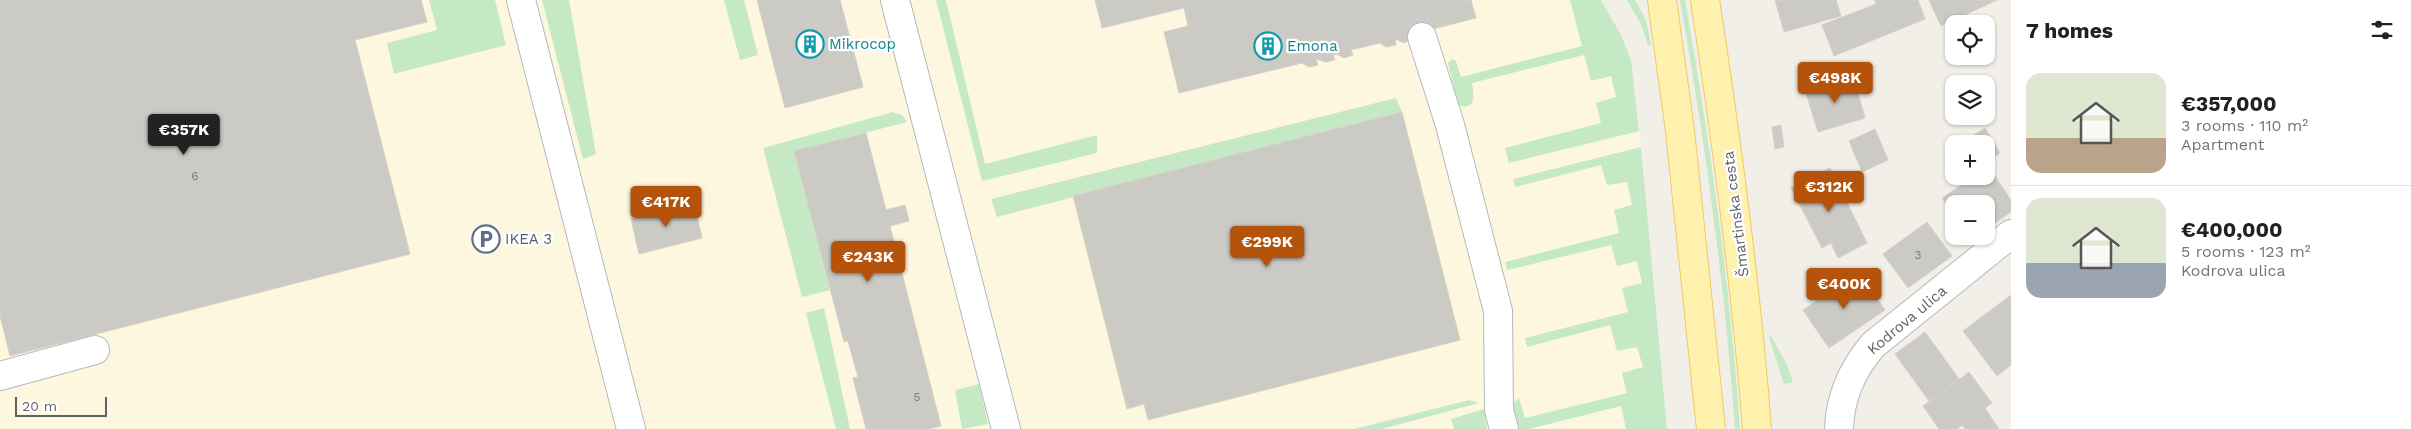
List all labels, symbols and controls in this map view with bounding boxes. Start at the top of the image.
map controls [1945,15,1995,245]
button: locate [1945,15,1995,65]
icon: filters [2368,16,2396,44]
text: 7 homes [2026,18,2113,43]
building icon: Mikrocop [795,29,825,59]
building icon: Emona [1253,31,1283,61]
place label: Mikrocop [829,35,896,53]
place label: Emona [1287,37,1338,55]
pin: €498K [1800,62,1870,104]
text: €498K [1809,68,1861,87]
button: layers [1945,75,1995,125]
text: €357,000 [2181,91,2277,116]
icon: home [2066,93,2126,153]
pin: €357K [149,114,219,156]
text: 3 rooms · 110 m² [2181,116,2308,135]
text: €357K [159,120,209,139]
button: + [1945,135,1995,185]
text: Apartment [2181,135,2264,154]
street label: Šmartinska cesta [1718,149,1753,278]
house number: 6 [191,169,199,183]
pin: €312K [1794,170,1864,213]
text: €312K [1805,177,1853,196]
pin: €417K [631,186,701,228]
text: €417K [642,192,690,211]
button: − [1945,195,1995,245]
text: €400,000 [2181,217,2283,242]
icon: home [2066,218,2126,278]
parking icon: IKEA 3 [471,224,501,254]
pin: €299K [1232,226,1302,268]
place label: IKEA 3 [505,230,552,248]
text: €299K [1241,232,1293,251]
pin: €243K [833,240,903,283]
text: 5 rooms · 123 m² [2181,242,2311,261]
text: €243K [842,247,894,266]
house number: 3 [1915,248,1922,262]
text: Kodrova ulica [2181,261,2286,280]
pin: €400K [1809,268,1879,310]
text: €400K [1817,274,1871,293]
street label: Kodrova ulica [1864,281,1951,358]
house number: 5 [914,390,921,404]
scale bar [15,394,108,417]
text: 20 m [22,398,57,414]

